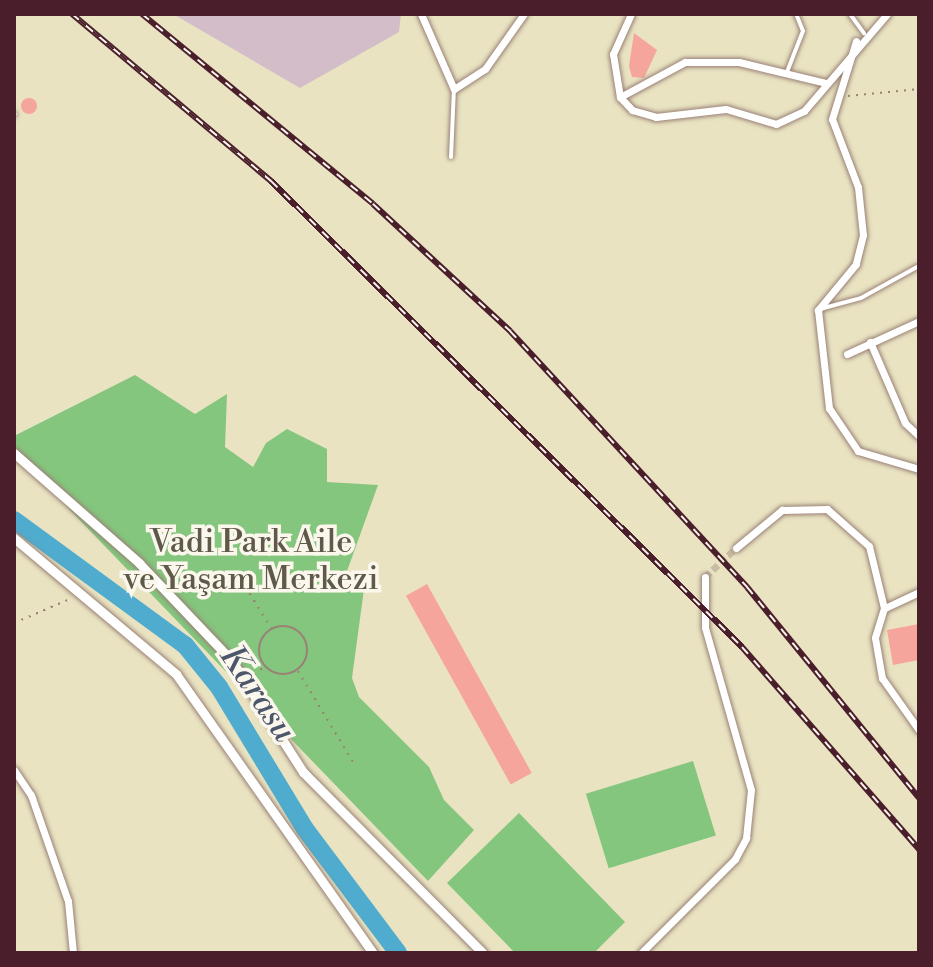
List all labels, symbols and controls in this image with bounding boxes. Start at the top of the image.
park label: Vadi Park Aile ve Yaşam Merkezi [124,524,378,599]
water label: Karasu [210,638,304,750]

